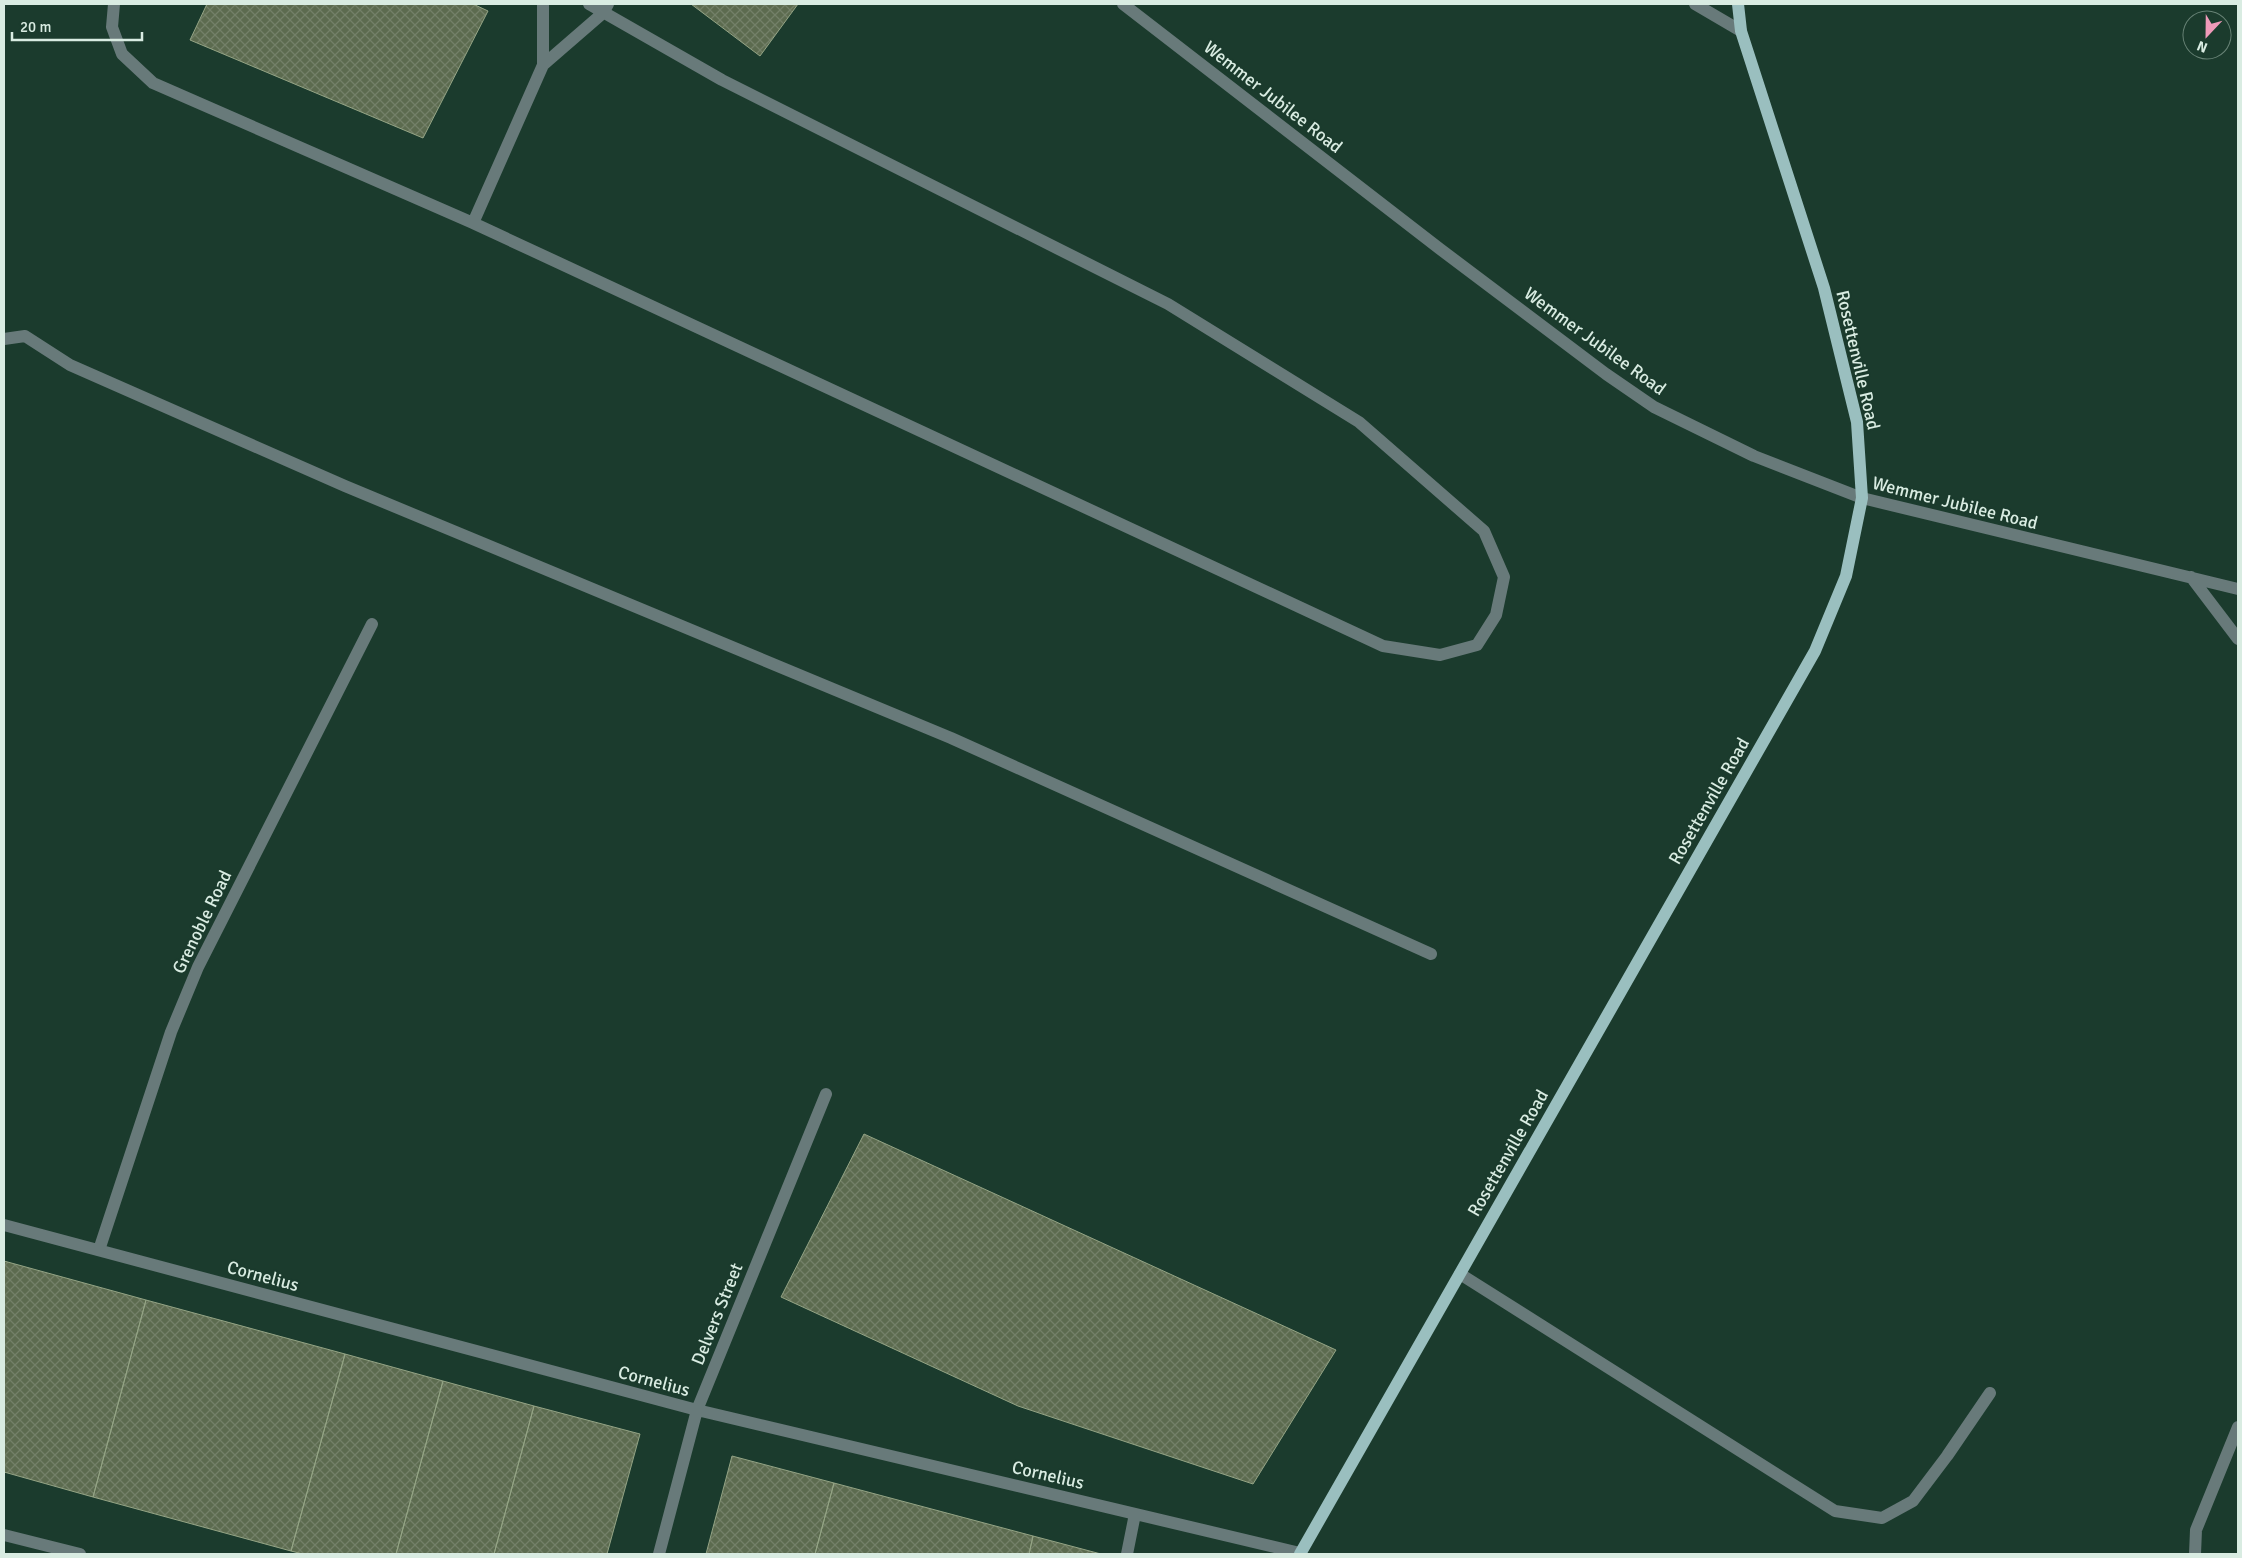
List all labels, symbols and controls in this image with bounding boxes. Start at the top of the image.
scale bar [12,10,142,42]
north arrow [2182,10,2232,60]
text: 20 m [20,18,51,36]
street label: Wemmer Jubilee Road [1199,36,1347,158]
text: N [2195,37,2210,56]
street label: Wemmer Jubilee Road [1520,282,1670,400]
street label: Rosettenville Road [1831,288,1885,432]
street label: Wemmer Jubilee Road [1870,472,2040,534]
street label: Rosettenville Road [1664,734,1754,868]
street label: Grenoble Road [168,867,236,977]
street label: Rosettenville Road [1463,1086,1553,1220]
street label: Cornelius [225,1256,301,1296]
street label: Delvers Street [687,1260,747,1368]
street label: Cornelius [616,1361,692,1401]
street label: Cornelius [1010,1456,1086,1494]

